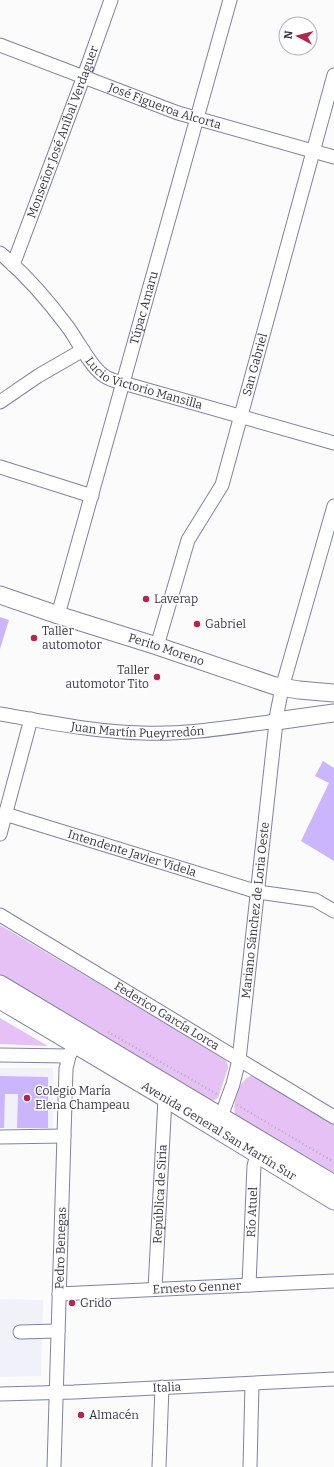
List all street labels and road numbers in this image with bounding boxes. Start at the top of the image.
street label: Monseñor José Aníbal Verdaguer [24,43,101,220]
street label: José Figueroa Alcorta [106,80,223,132]
street label: Túpac Amaru [127,269,161,346]
street label: San Gabriel [240,331,270,397]
street label: Lucio Victorio Mansilla [82,354,204,412]
street label: Perito Moreno [127,630,206,669]
street label: Juan Martín Pueyrredón [69,719,205,740]
street label: Mariano Sánchez de Loria Oeste [239,821,272,999]
street label: Intendente Javier Videla [66,827,198,880]
street label: Federico García Lorca [112,979,222,1053]
street label: Avenida General San Martín Sur [139,1079,299,1184]
street label: República de Siria [150,1144,170,1244]
street label: Río Atuel [244,1186,260,1238]
street label: Pedro Benegas [52,1207,69,1289]
street label: Ernesto Genner [152,1278,242,1297]
street label: Italia [152,1380,182,1395]

